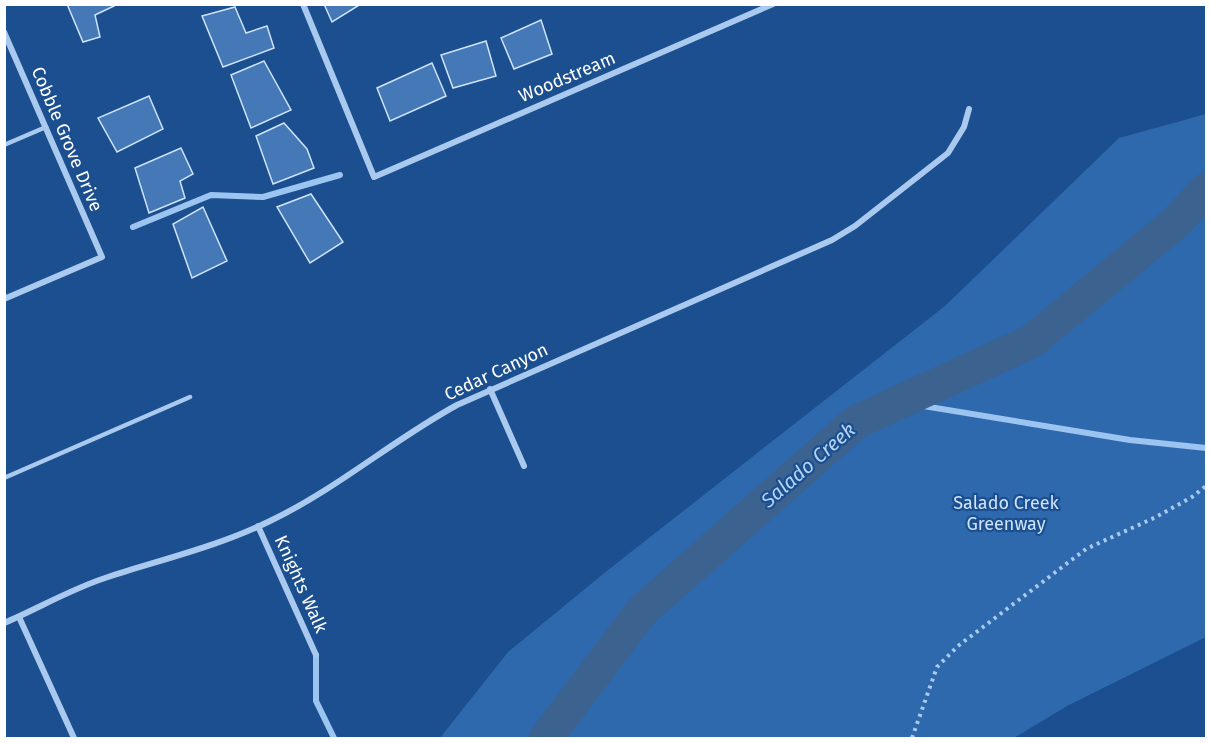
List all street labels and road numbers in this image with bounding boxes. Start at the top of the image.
street label: Woodstream [515,47,619,107]
street label: Cobble Grove Drive [27,63,107,215]
street label: Cedar Canyon [441,338,551,406]
street label: Knights Walk [270,532,333,637]

